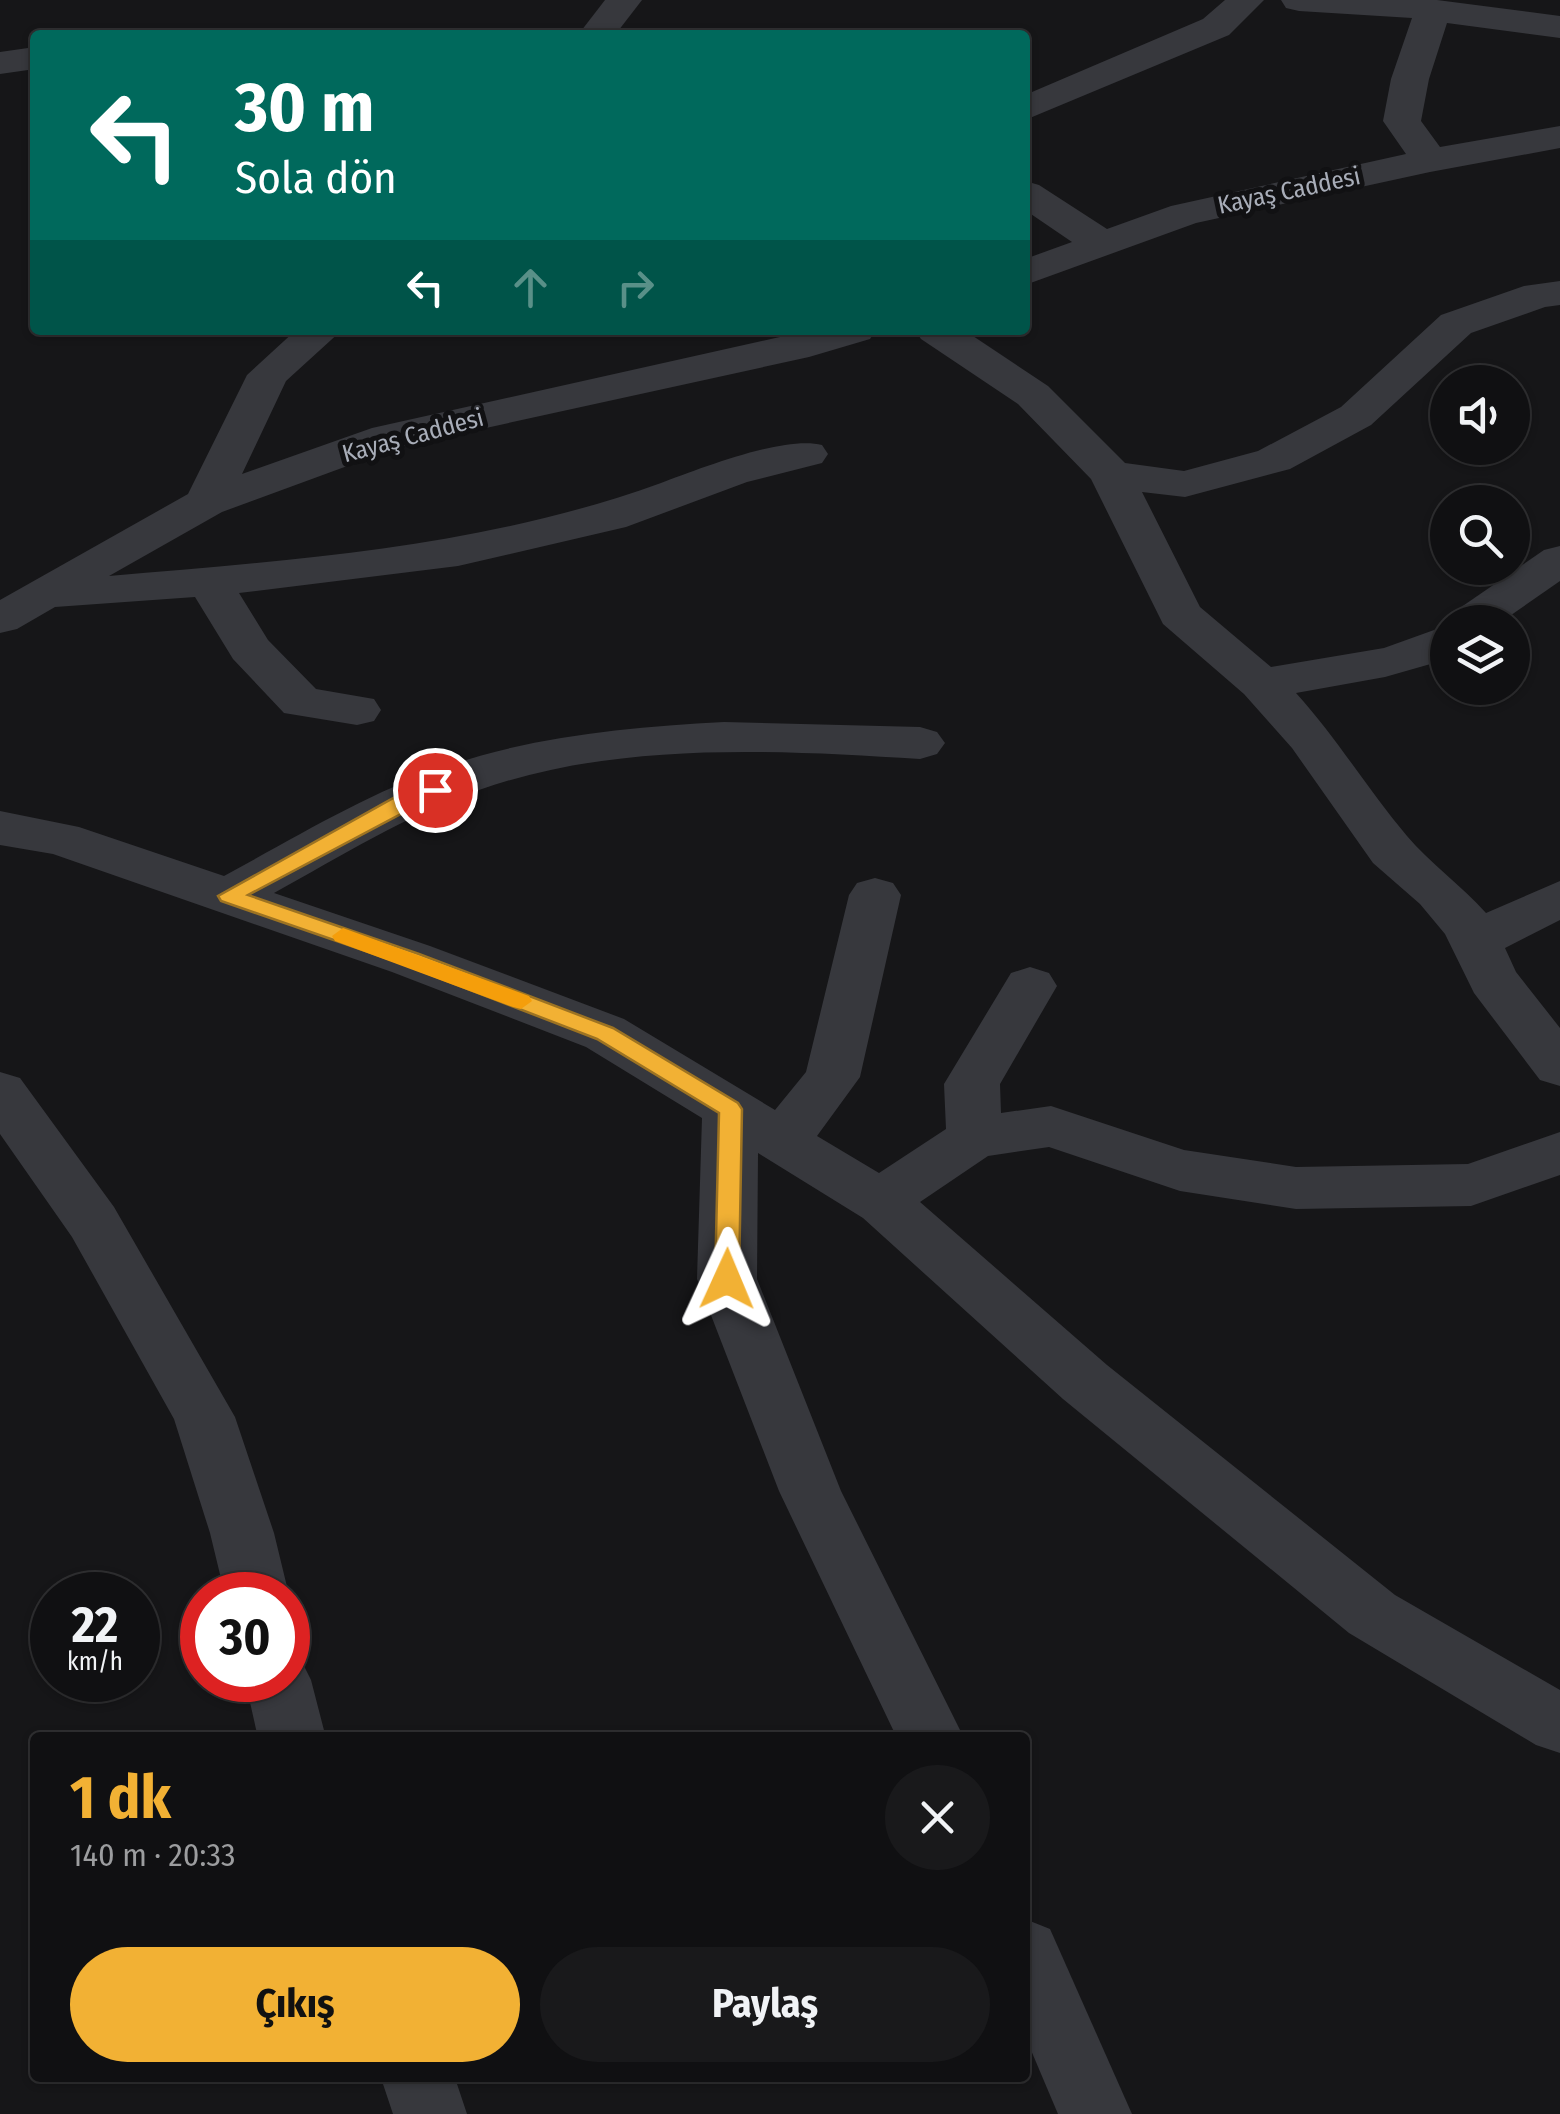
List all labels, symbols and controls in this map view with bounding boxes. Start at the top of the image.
text: 30 m [235,66,374,150]
icon: left [70,70,200,200]
text: Sola dön [235,151,397,205]
street label: Kayaş Caddesi [1215,161,1363,221]
icon: left [398,260,453,315]
icon: ahead [503,260,558,315]
icon: right [608,260,663,315]
map controls [1430,365,1530,705]
button: sound [1430,365,1530,465]
street label: Kayaş Caddesi [339,403,487,469]
button: search [1430,485,1530,585]
button: layers [1430,605,1530,705]
pin [393,748,478,833]
icon: arrive [408,763,463,818]
position arrow [675,1227,779,1331]
speed limit sign: 30 [180,1572,310,1702]
text: 22 [72,1595,118,1655]
text: km/h [67,1647,123,1677]
text: 1 dk [70,1762,171,1834]
button: close [885,1765,990,1870]
text: 140 m · 20:33 [70,1836,235,1874]
button: Çıkış [70,1947,520,2062]
button: Paylaş [540,1947,990,2062]

